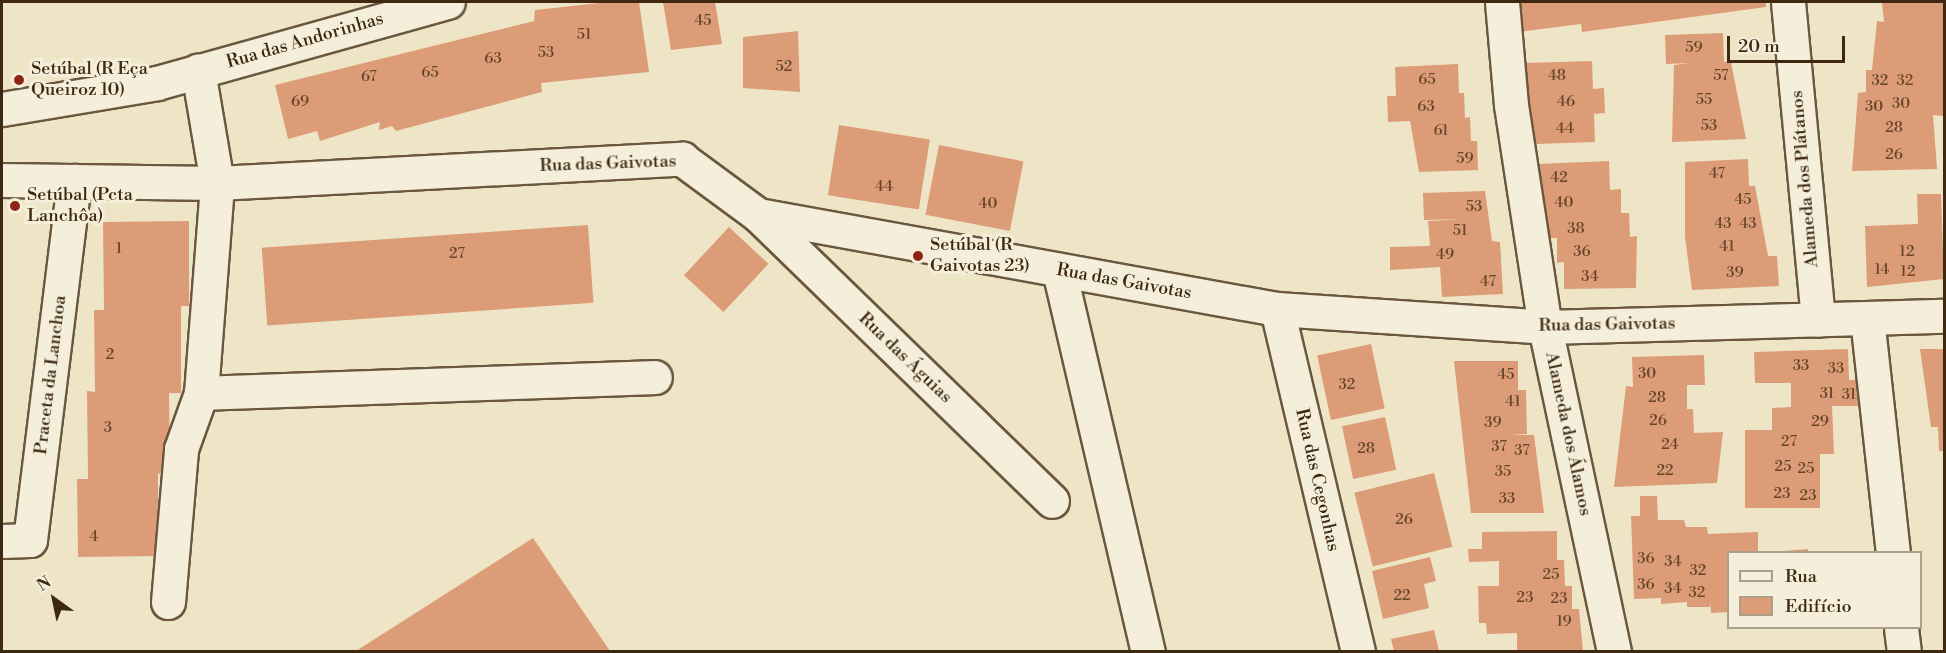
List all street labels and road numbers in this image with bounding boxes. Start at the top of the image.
street label: Rua das Andorinhas [224,8,386,74]
street label: Alameda dos Plátanos [1786,89,1824,269]
street label: Rua das Gaivotas [539,151,677,177]
street label: Rua das Gaivotas [1055,259,1193,305]
street label: Praceta da Lanchoa [31,294,71,456]
street label: Rua das Águias [854,308,956,408]
street label: Rua das Gaivotas [1538,313,1676,337]
street label: Alameda dos Álamos [1540,350,1596,518]
street label: Rua das Cegonhas [1290,407,1344,553]

